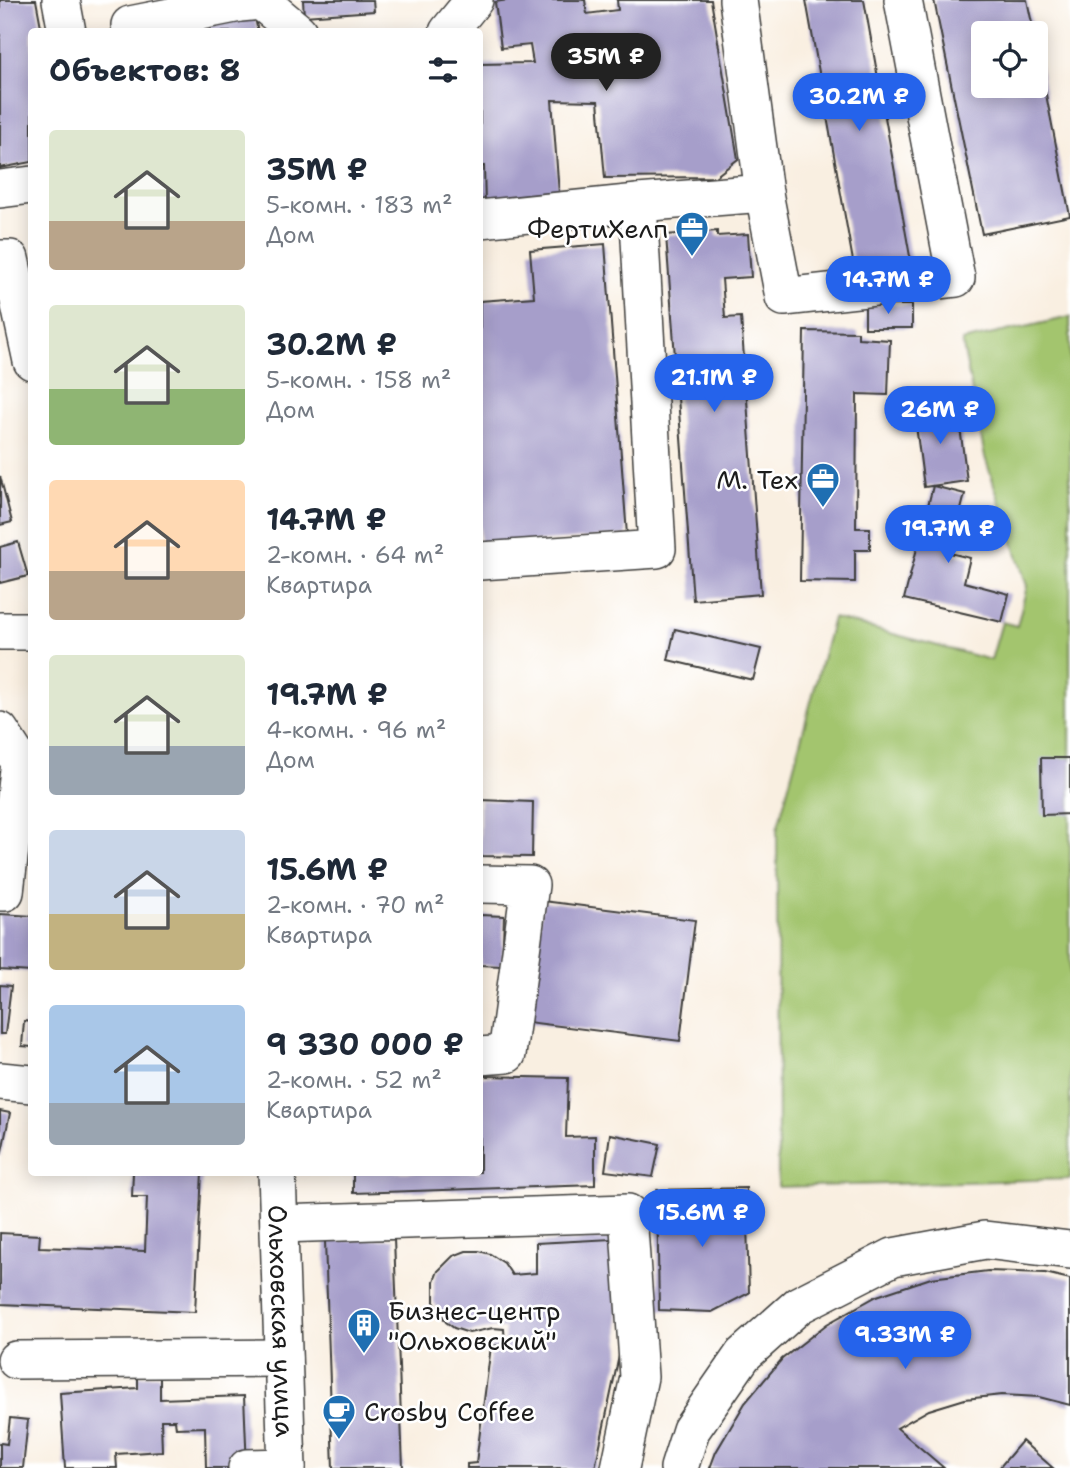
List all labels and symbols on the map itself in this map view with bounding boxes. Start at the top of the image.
pin: 35M ₽ [557,34,655,93]
pin: 30.2M ₽ [794,74,924,133]
office icon: ФертиХелп [673,209,711,258]
place label: ФертиХелп [527,211,668,246]
pin: 14.7M ₽ [823,256,953,316]
pin: 21.1M ₽ [649,354,779,414]
pin: 26M ₽ [891,386,989,446]
office icon: М. Тех [804,460,842,509]
place label: М. Тех [716,462,798,497]
pin: 19.7M ₽ [883,505,1013,565]
pin: 15.6M ₽ [637,1190,767,1249]
street label: Ольховская улица [261,1204,303,1438]
place label: Бизнес-центр "Ольховский" [388,1293,561,1358]
building icon: Бизнес-центр "Ольховский" [345,1306,383,1355]
pin: 9.33M ₽ [840,1312,970,1371]
cafe icon: Crosby Coffee [320,1392,358,1441]
place label: Crosby Coffee [364,1394,535,1429]

